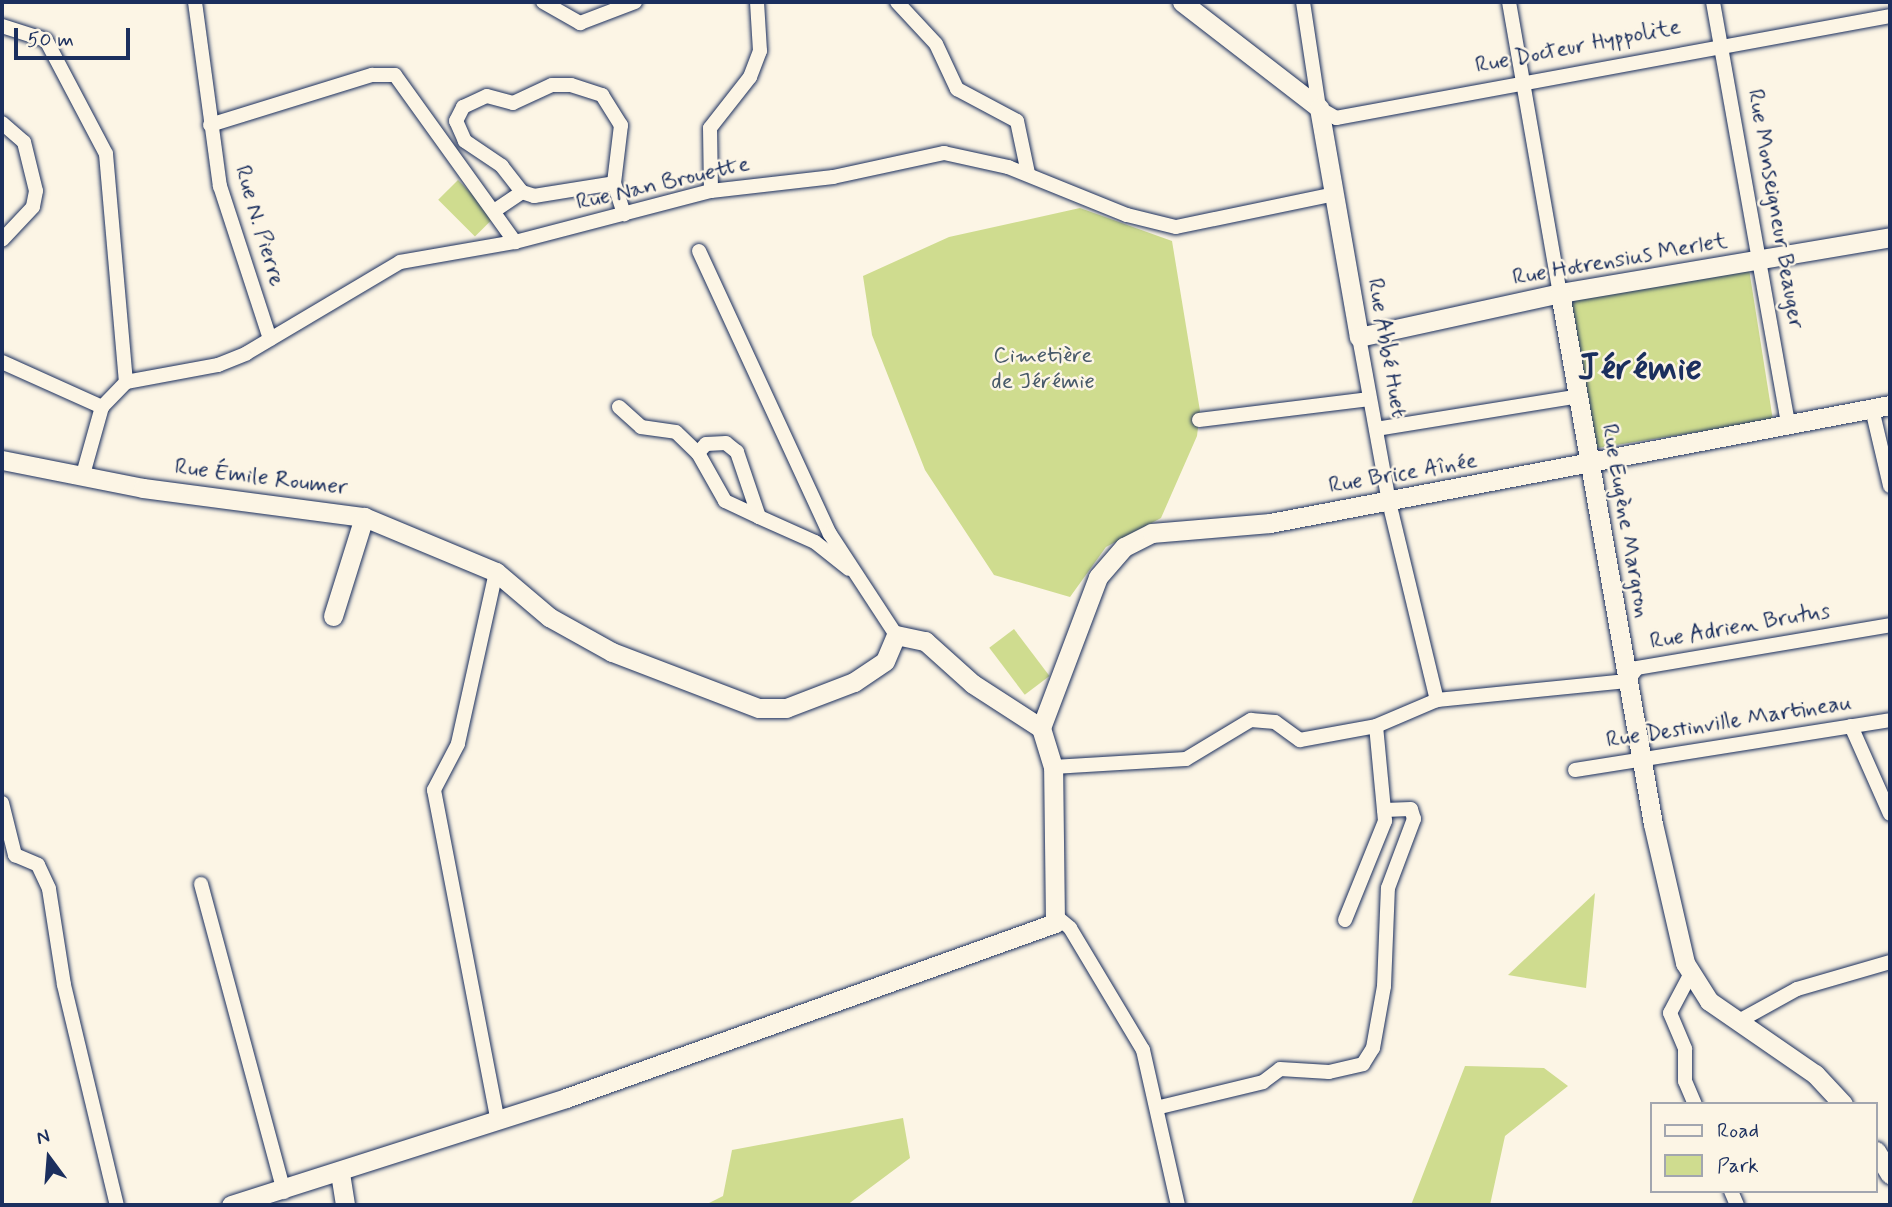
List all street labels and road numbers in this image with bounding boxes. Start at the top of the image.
street label: Rue Docteur Hyppolite [1471,13,1685,81]
street label: Rue Monseigneur Beauger [1740,84,1810,334]
street label: Rue Nan Brouette [575,151,751,217]
street label: Rue N. Pierre [228,162,290,290]
street label: Rue Hotrensius Merlet [1511,228,1729,292]
street label: Rue Abbé Huet [1360,276,1412,420]
street label: Rue Eugène Margron [1595,423,1655,619]
street label: Rue Brice Aînée [1327,447,1479,501]
street label: Rue Émile Roumer [172,454,350,502]
street label: Rue Adrien Brutus [1648,598,1832,656]
street label: Rue Destinville Martineau [1605,689,1853,755]

